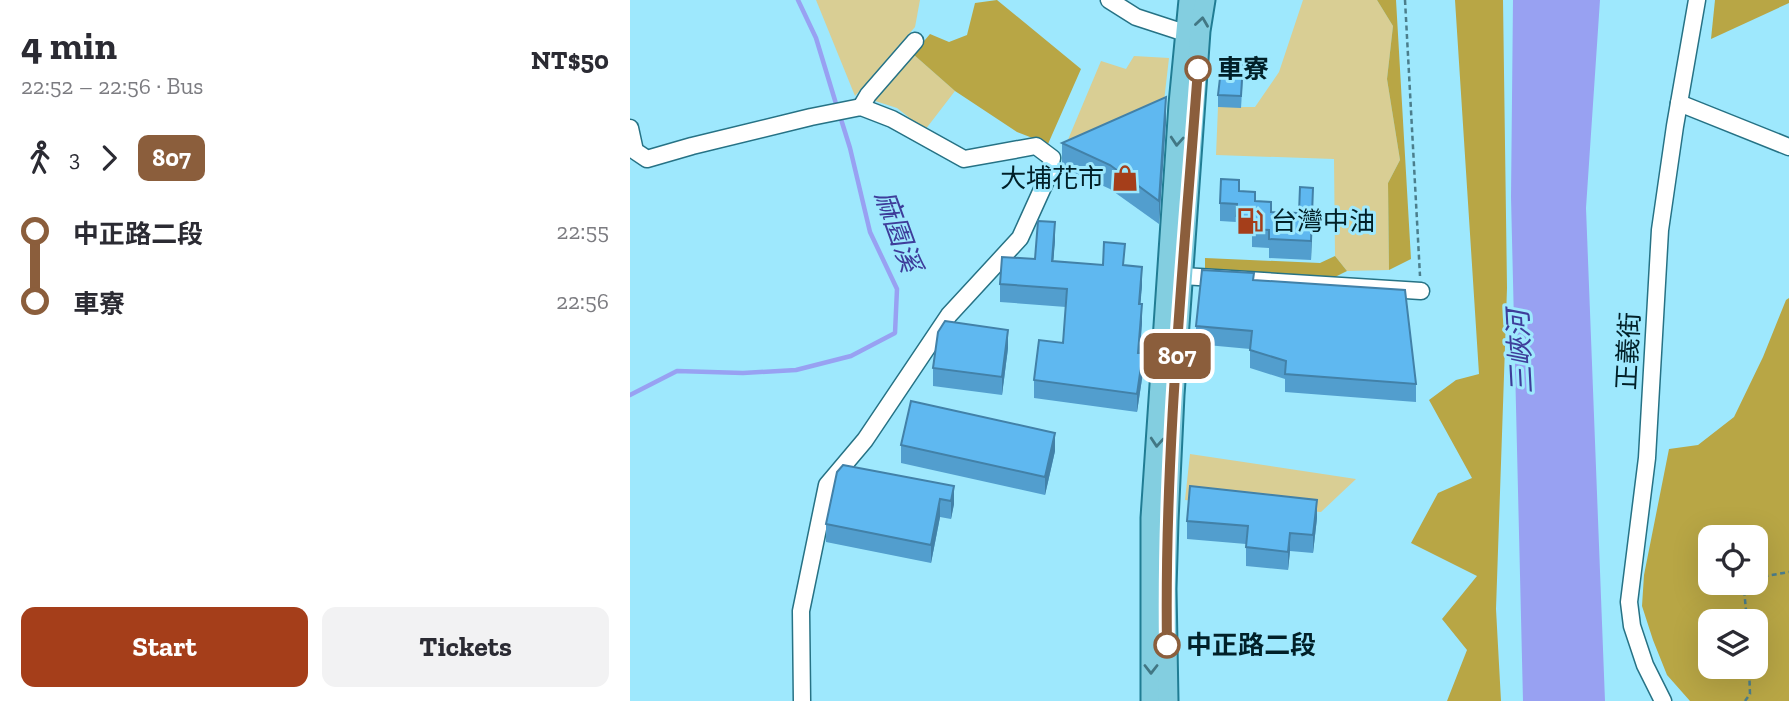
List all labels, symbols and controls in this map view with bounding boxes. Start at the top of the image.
one-way arrow [1194,16,1209,27]
text: 4 min [21,23,117,69]
text: NT$50 [531,44,609,76]
place label: 車寮 [1217,53,1269,85]
marker: 車寮 [1185,56,1211,82]
text: 22:52 – 22:56 · Bus [21,72,203,100]
one-way arrow [1170,136,1185,147]
icon: walk [21,139,59,177]
icon: forward [90,139,128,177]
text: 807 [152,143,191,172]
text: 3 [69,144,80,172]
place label: 大埔花市 [1000,162,1104,194]
shop icon: 大埔花市 [1110,163,1140,193]
water label: 麻園溪 [868,186,929,280]
place label: 台灣中油 [1271,205,1375,237]
fuel station icon: 台灣中油 [1235,206,1265,236]
text: 22:55 [557,217,609,245]
text: 中正路二段 [73,218,203,250]
text: 22:56 [556,287,609,315]
text: 車寮 [73,288,125,320]
water label: 三峽河 [1501,304,1539,395]
street label: 正義街 [1610,311,1646,391]
line badge: 807 [1137,333,1217,379]
text: 807 [1158,341,1196,370]
one-way arrow [1150,436,1165,447]
map controls [1698,525,1768,679]
button: locate [1698,525,1768,595]
button: Start [21,607,308,687]
button: Tickets [322,607,609,687]
button: layers [1698,609,1768,679]
place label: 中正路二段 [1186,629,1316,661]
marker: 中正路二段 [1154,632,1180,658]
one-way arrow [1143,664,1159,675]

